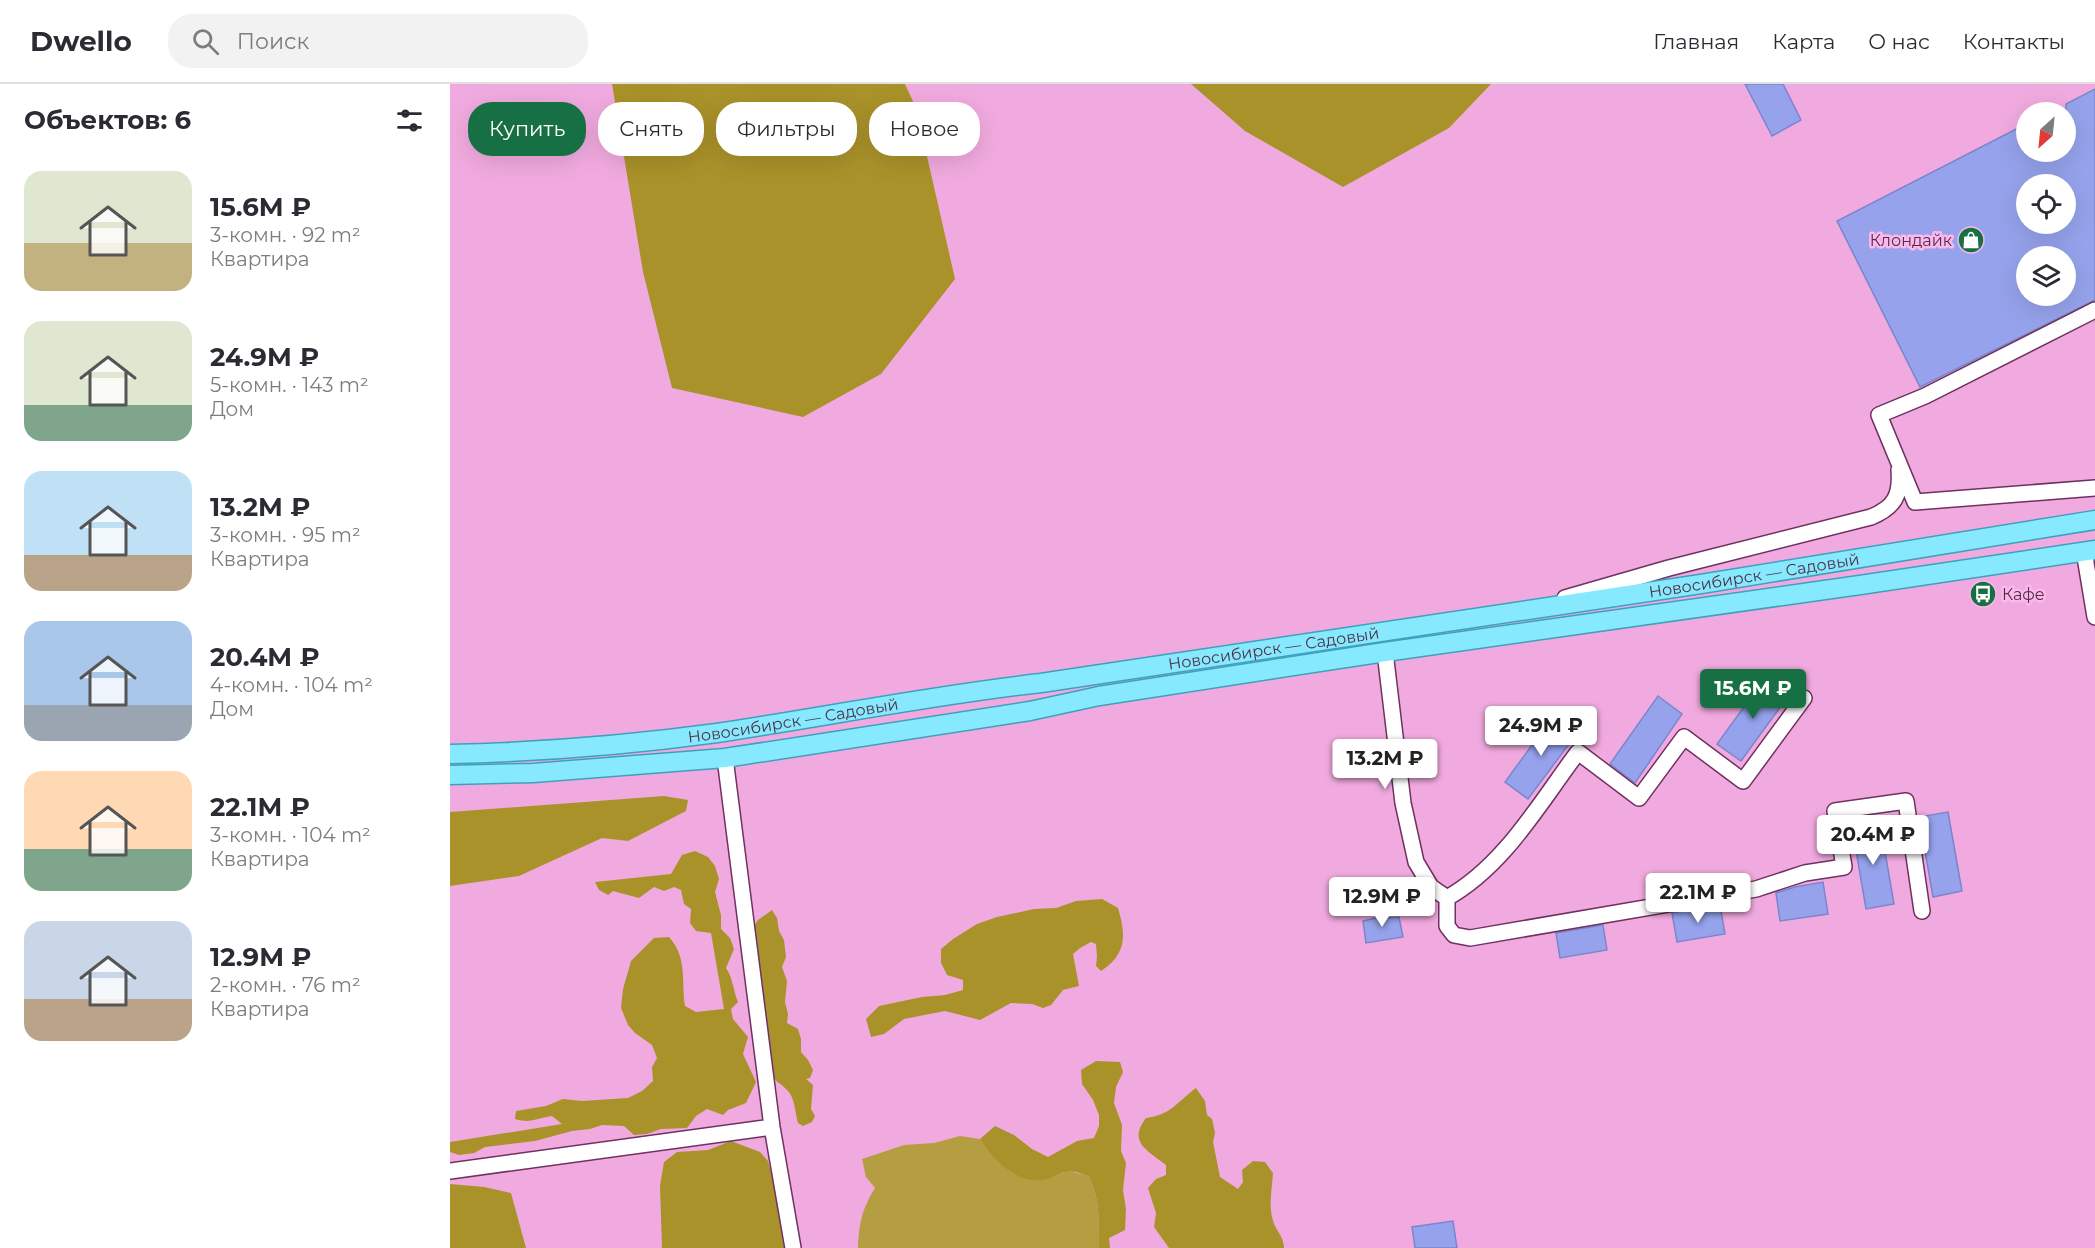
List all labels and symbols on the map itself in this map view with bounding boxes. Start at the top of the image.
north arrow [2016,102,2076,162]
shop icon: Клондайк [1956,225,1986,255]
place label: Клондайк [1870,231,1953,250]
street label: Новосибирск — Садовый [1647,549,1861,601]
bus stop icon: Кафе [1968,579,1998,609]
place label: Кафе [2002,585,2045,604]
street label: Новосибирск — Садовый [1167,623,1380,673]
pin: 15.6M ₽ [1698,669,1808,720]
street label: Новосибирск — Садовый [686,694,900,746]
pin: 24.9M ₽ [1486,706,1596,757]
pin: 13.2M ₽ [1330,739,1440,790]
pin: 20.4M ₽ [1818,815,1928,866]
pin: 22.1M ₽ [1643,873,1753,924]
pin: 12.9M ₽ [1327,877,1437,928]

